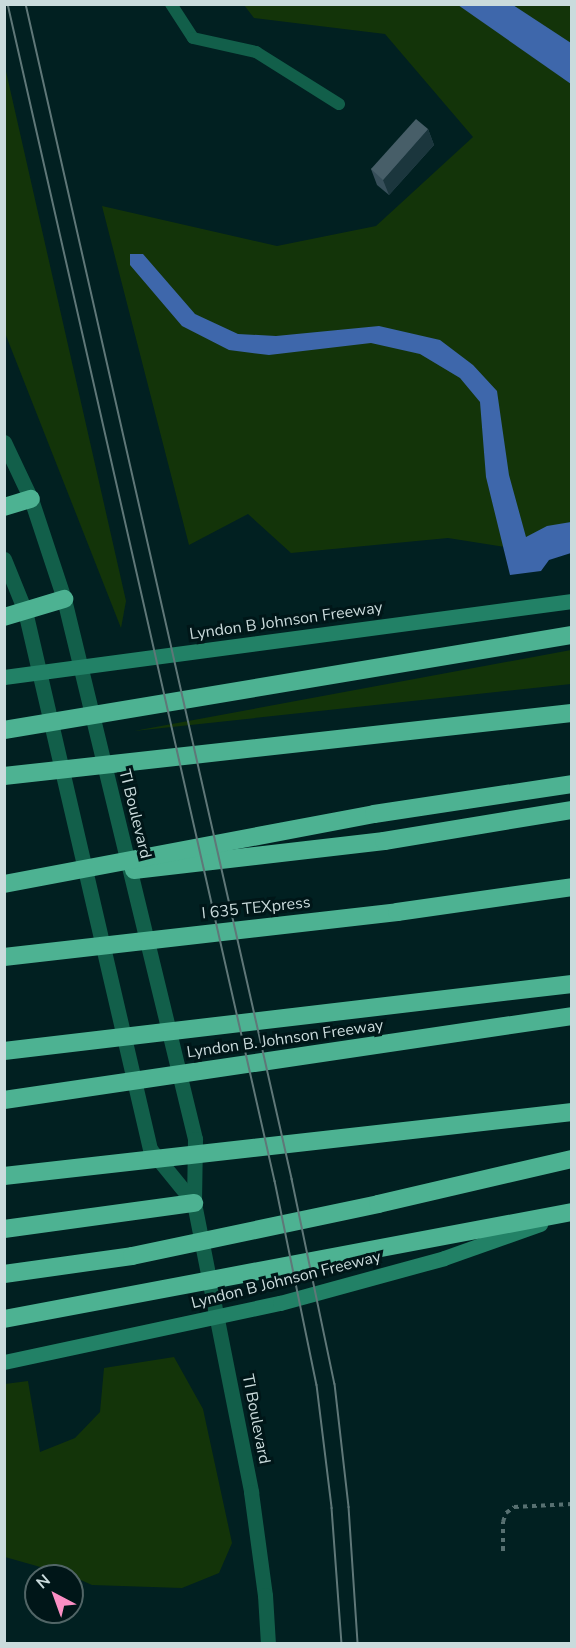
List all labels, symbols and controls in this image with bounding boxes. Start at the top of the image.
street label: Lyndon B Johnson Freeway [188,598,384,644]
street label: TI Boulevard [115,767,155,861]
street label: I 635 TEXpress [201,893,311,923]
street label: Lyndon B. Johnson Freeway [185,1016,385,1062]
street label: Lyndon B Johnson Freeway [189,1247,383,1313]
street label: TI Boulevard [238,1372,274,1466]
north arrow [24,1564,84,1624]
text: N [32,1570,55,1594]

